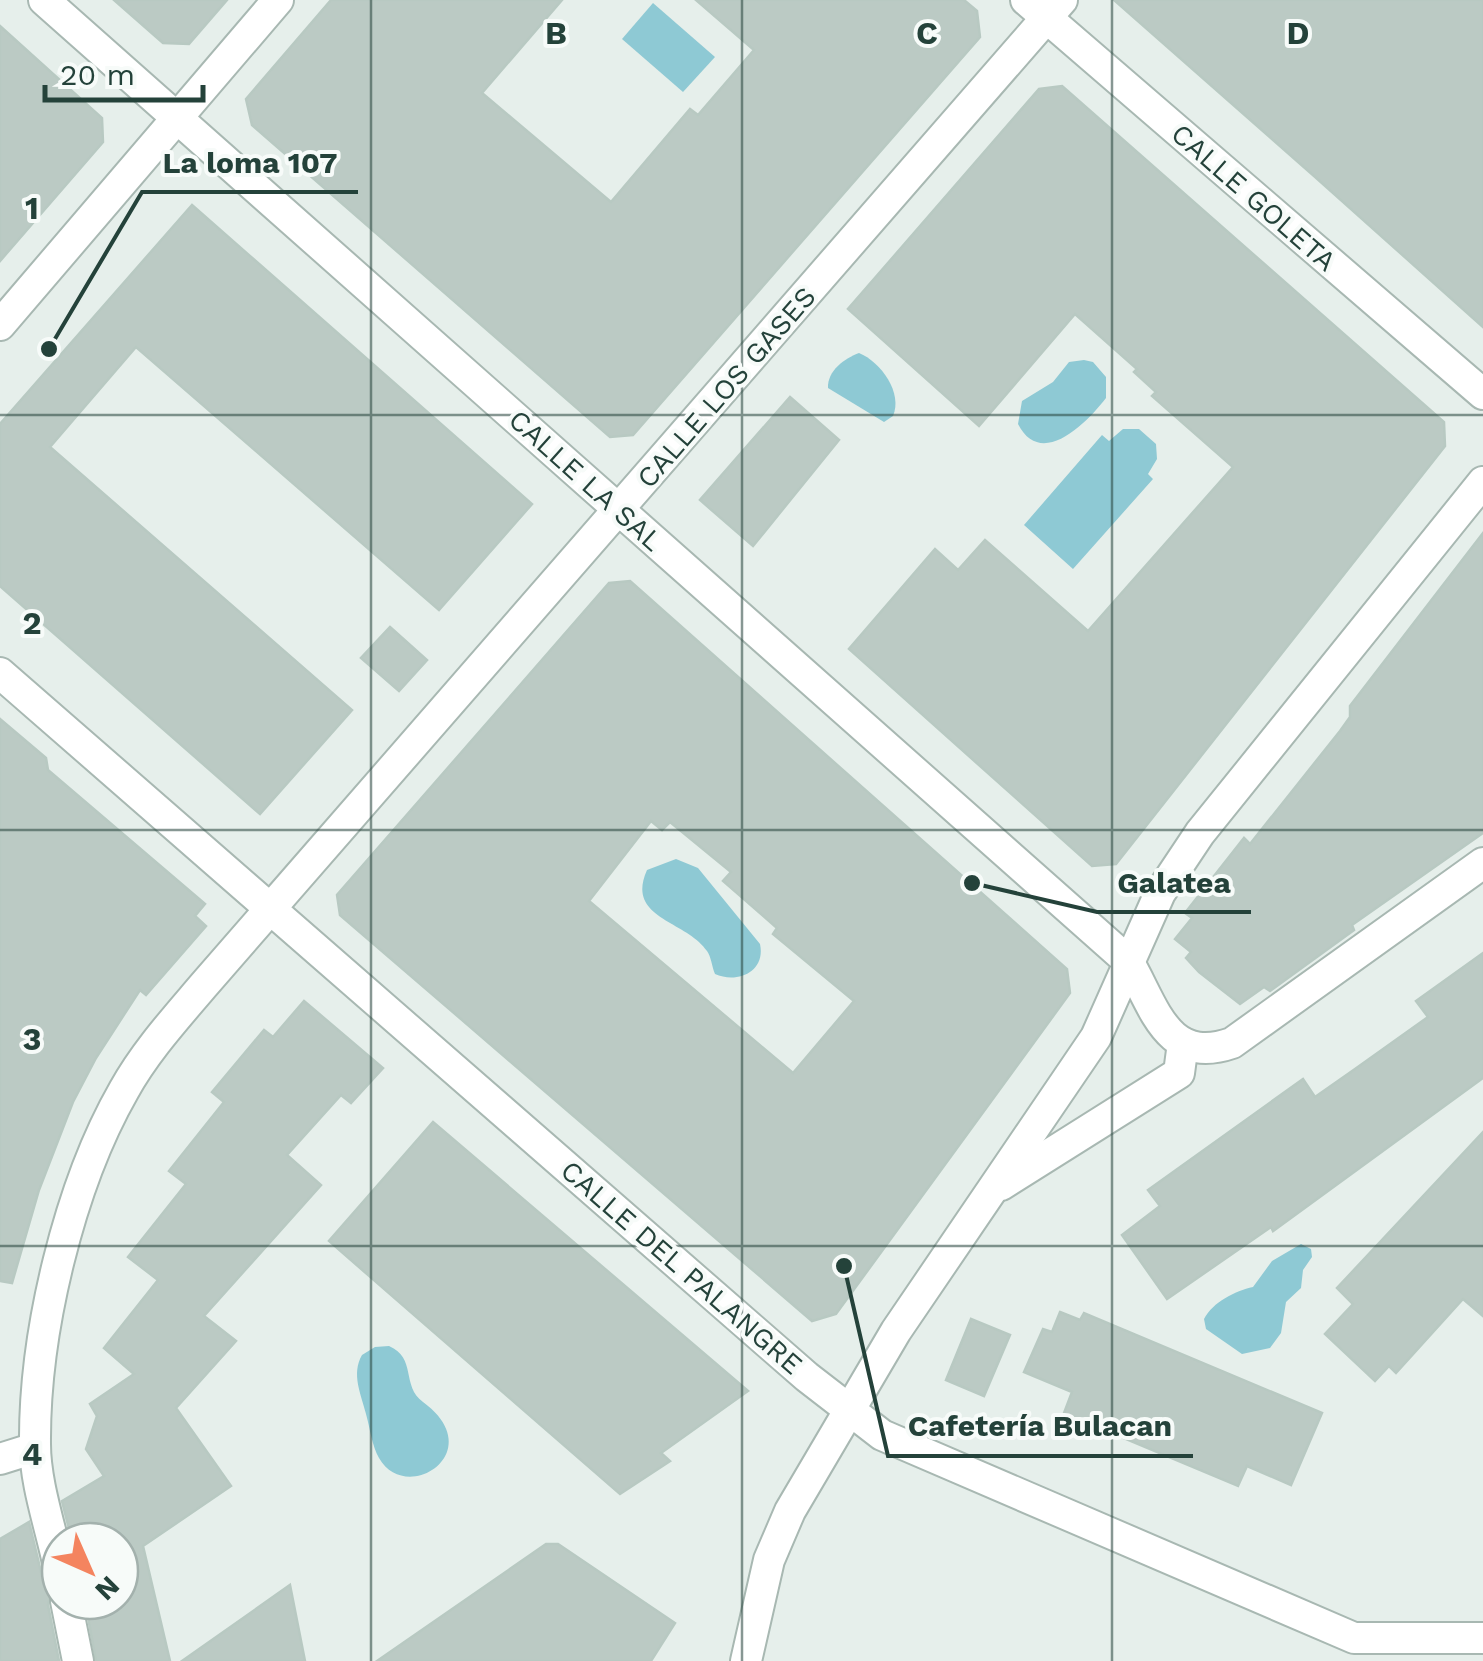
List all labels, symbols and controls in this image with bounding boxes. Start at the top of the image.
text: B [545,14,567,52]
text: C [916,14,938,52]
text: D [1287,14,1309,52]
scale bar [45,40,202,102]
text: 20 m [60,57,135,92]
street label: CALLE GOLETA [1165,117,1343,278]
callout: La loma 107 [142,132,358,192]
text: La loma 107 [163,145,337,180]
text: 1 [25,189,39,227]
street label: CALLE LOS GASES [630,280,823,495]
street label: CALLE LA SAL [502,403,669,558]
text: 2 [22,604,42,642]
callout: Galatea [1097,852,1251,912]
text: Galatea [1117,865,1231,900]
text: 3 [23,1020,41,1058]
street label: CALLE DEL PALANGRE [554,1154,809,1381]
callout: Cafetería Bulacan [888,1396,1193,1456]
text: Cafetería Bulacan [908,1408,1172,1443]
text: 4 [22,1435,42,1473]
north arrow [40,1521,140,1621]
text: N [88,1569,126,1607]

